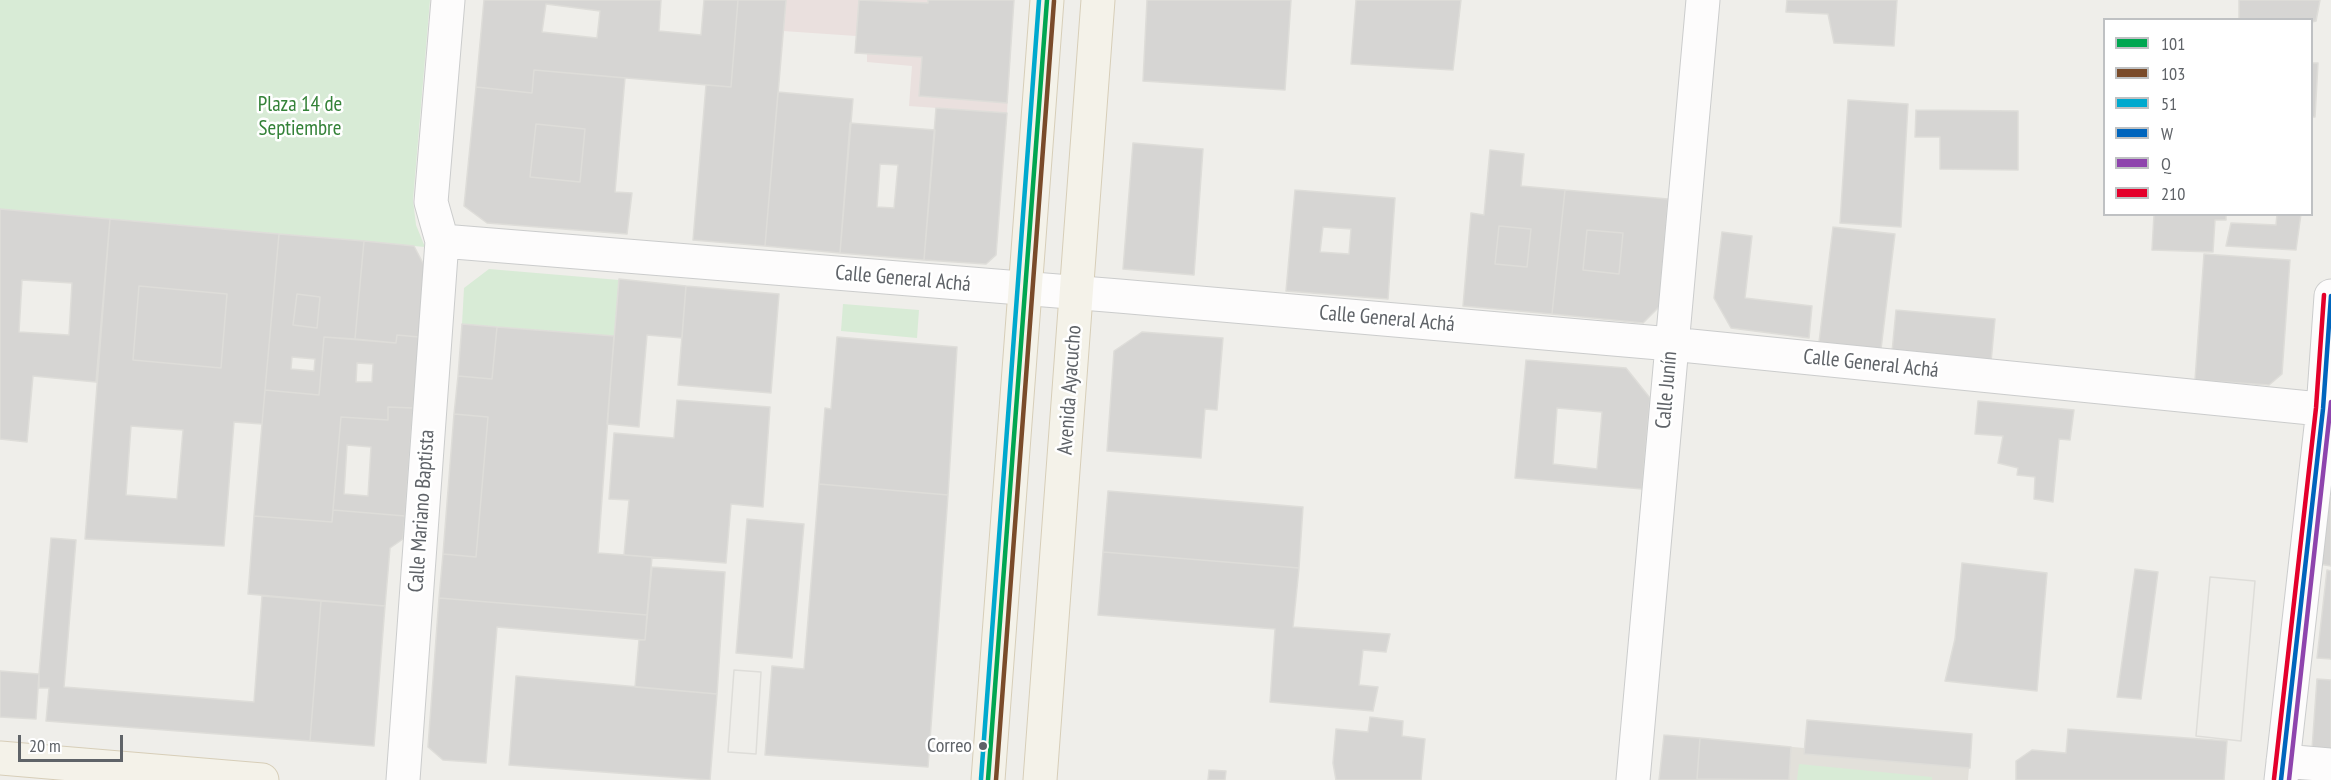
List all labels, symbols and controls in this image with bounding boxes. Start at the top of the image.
legend [2103,18,2313,216]
text: 101 [2161,32,2185,55]
text: 103 [2161,62,2185,85]
park label: Plaza 14 de Septiembre [258,92,342,142]
text: 51 [2161,92,2177,115]
text: W [2161,122,2173,145]
text: Q [2161,152,2171,175]
text: 210 [2161,182,2185,205]
street label: Calle General Achá [834,261,972,297]
street label: Calle General Achá [1318,301,1456,337]
street label: Avenida Ayacucho [1053,324,1087,456]
street label: Calle General Achá [1802,344,1940,384]
street label: Calle Junín [1651,350,1683,430]
street label: Calle Mariano Baptista [404,429,440,593]
scale bar [21,723,126,761]
text: 20 m [29,734,61,757]
place label: Correo [927,734,972,758]
marker: Correo [977,740,989,752]

